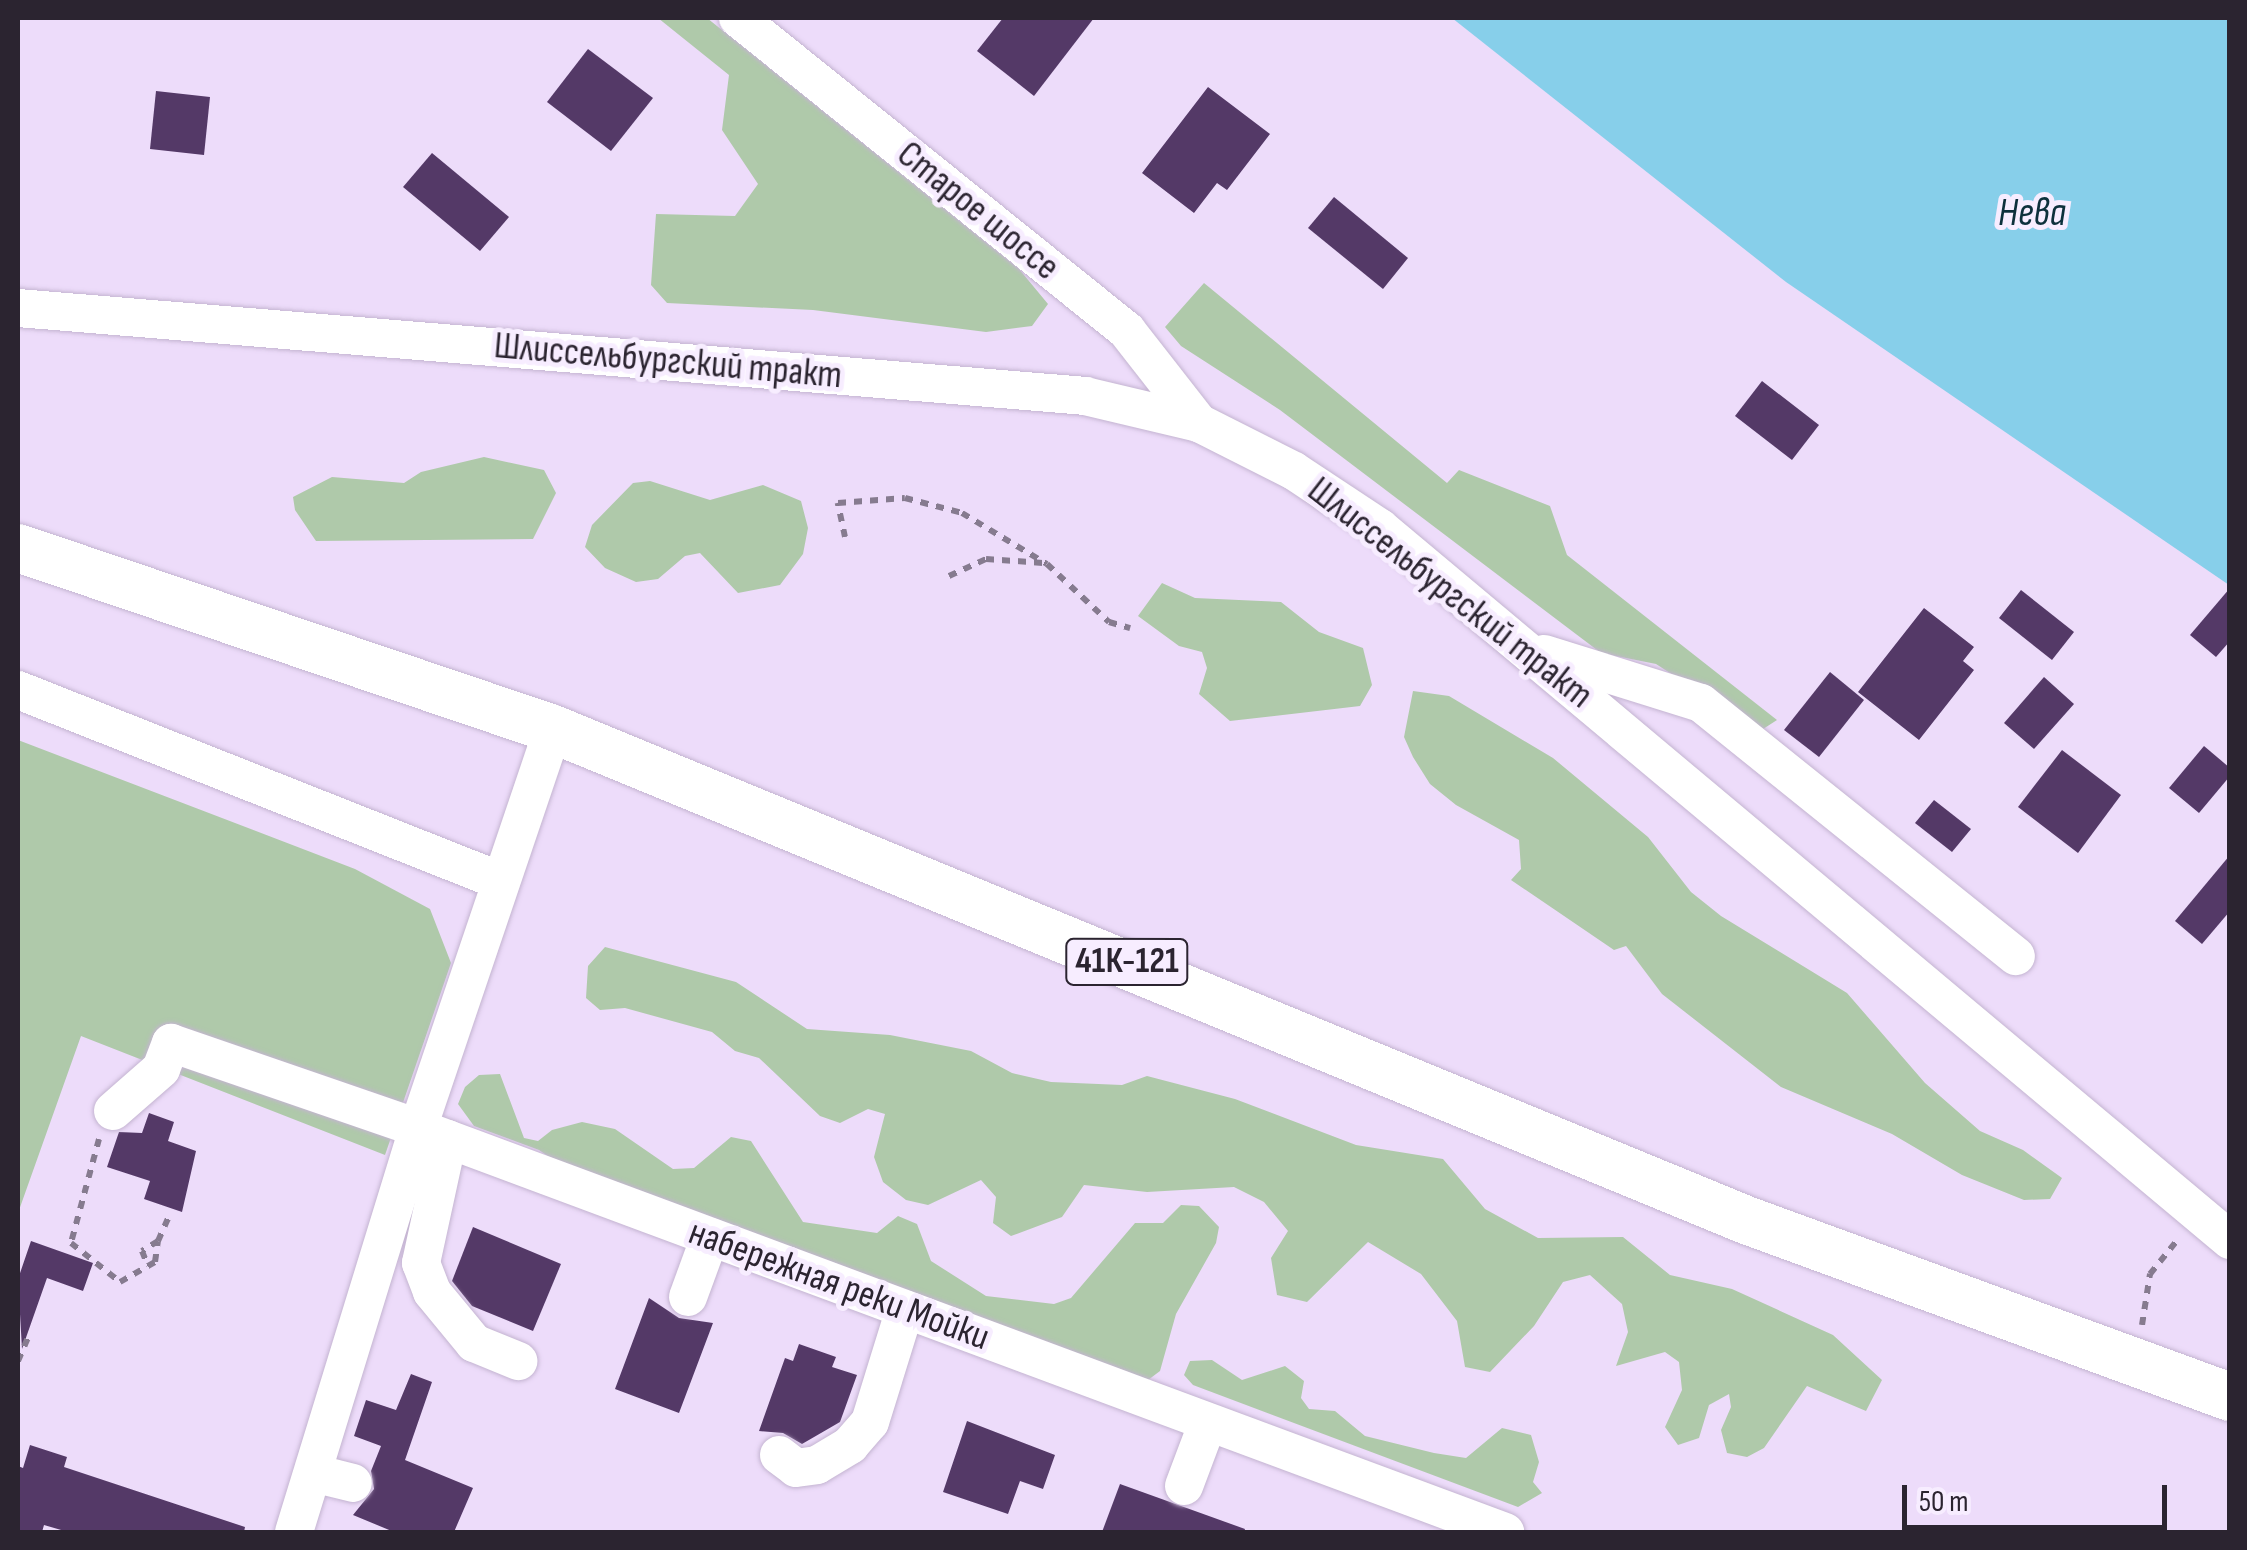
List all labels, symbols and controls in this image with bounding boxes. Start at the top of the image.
street label: Старое шоссе [888,132,1068,290]
water label: Нева [1998,189,2066,237]
street label: Шлиссельбургский тракт [492,323,844,399]
street label: Шлиссельбургский тракт [1298,468,1602,718]
road number: 41К-121 [1064,932,1190,992]
street label: набережная реки Мойки [683,1209,995,1361]
scale bar [1907,1465,2172,1527]
text: 50 m [1919,1484,1968,1520]

